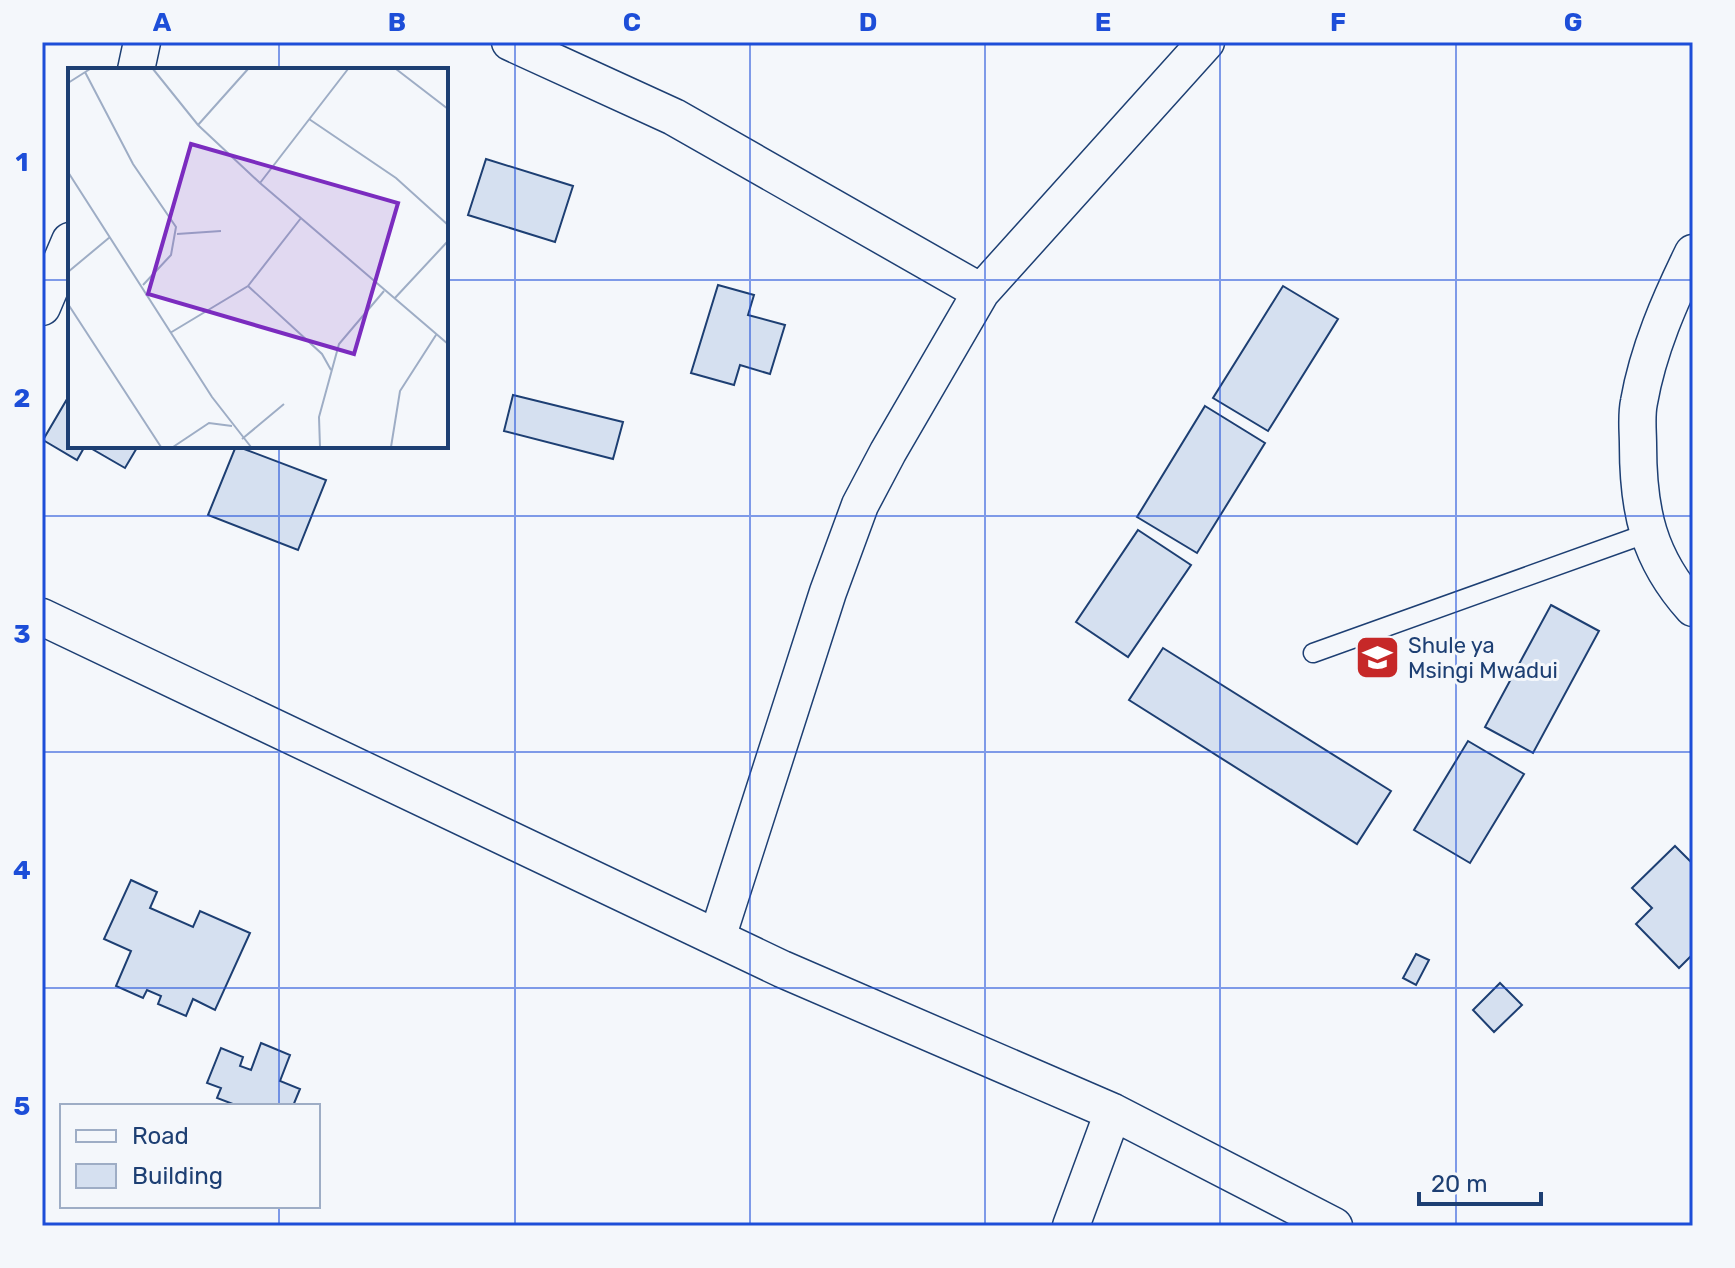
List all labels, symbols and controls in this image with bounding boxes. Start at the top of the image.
text: A [153,7,172,38]
text: B [388,7,406,38]
text: C [623,7,641,38]
text: D [859,7,877,38]
text: E [1095,7,1111,38]
text: F [1330,7,1346,38]
text: G [1564,7,1582,38]
inset map [68,68,448,448]
text: 1 [16,147,28,178]
text: 2 [14,383,30,414]
text: 3 [13,619,31,650]
place label: Shule ya Msingi Mwadui [1408,632,1558,684]
school or university icon: Shule ya Msingi Mwadui [1353,634,1401,682]
text: 4 [13,855,31,886]
text: 5 [14,1091,30,1122]
legend [60,1104,320,1208]
text: Road [132,1122,189,1150]
scale bar [1419,1156,1541,1206]
text: Building [132,1162,223,1190]
text: 20 m [1431,1170,1488,1198]

